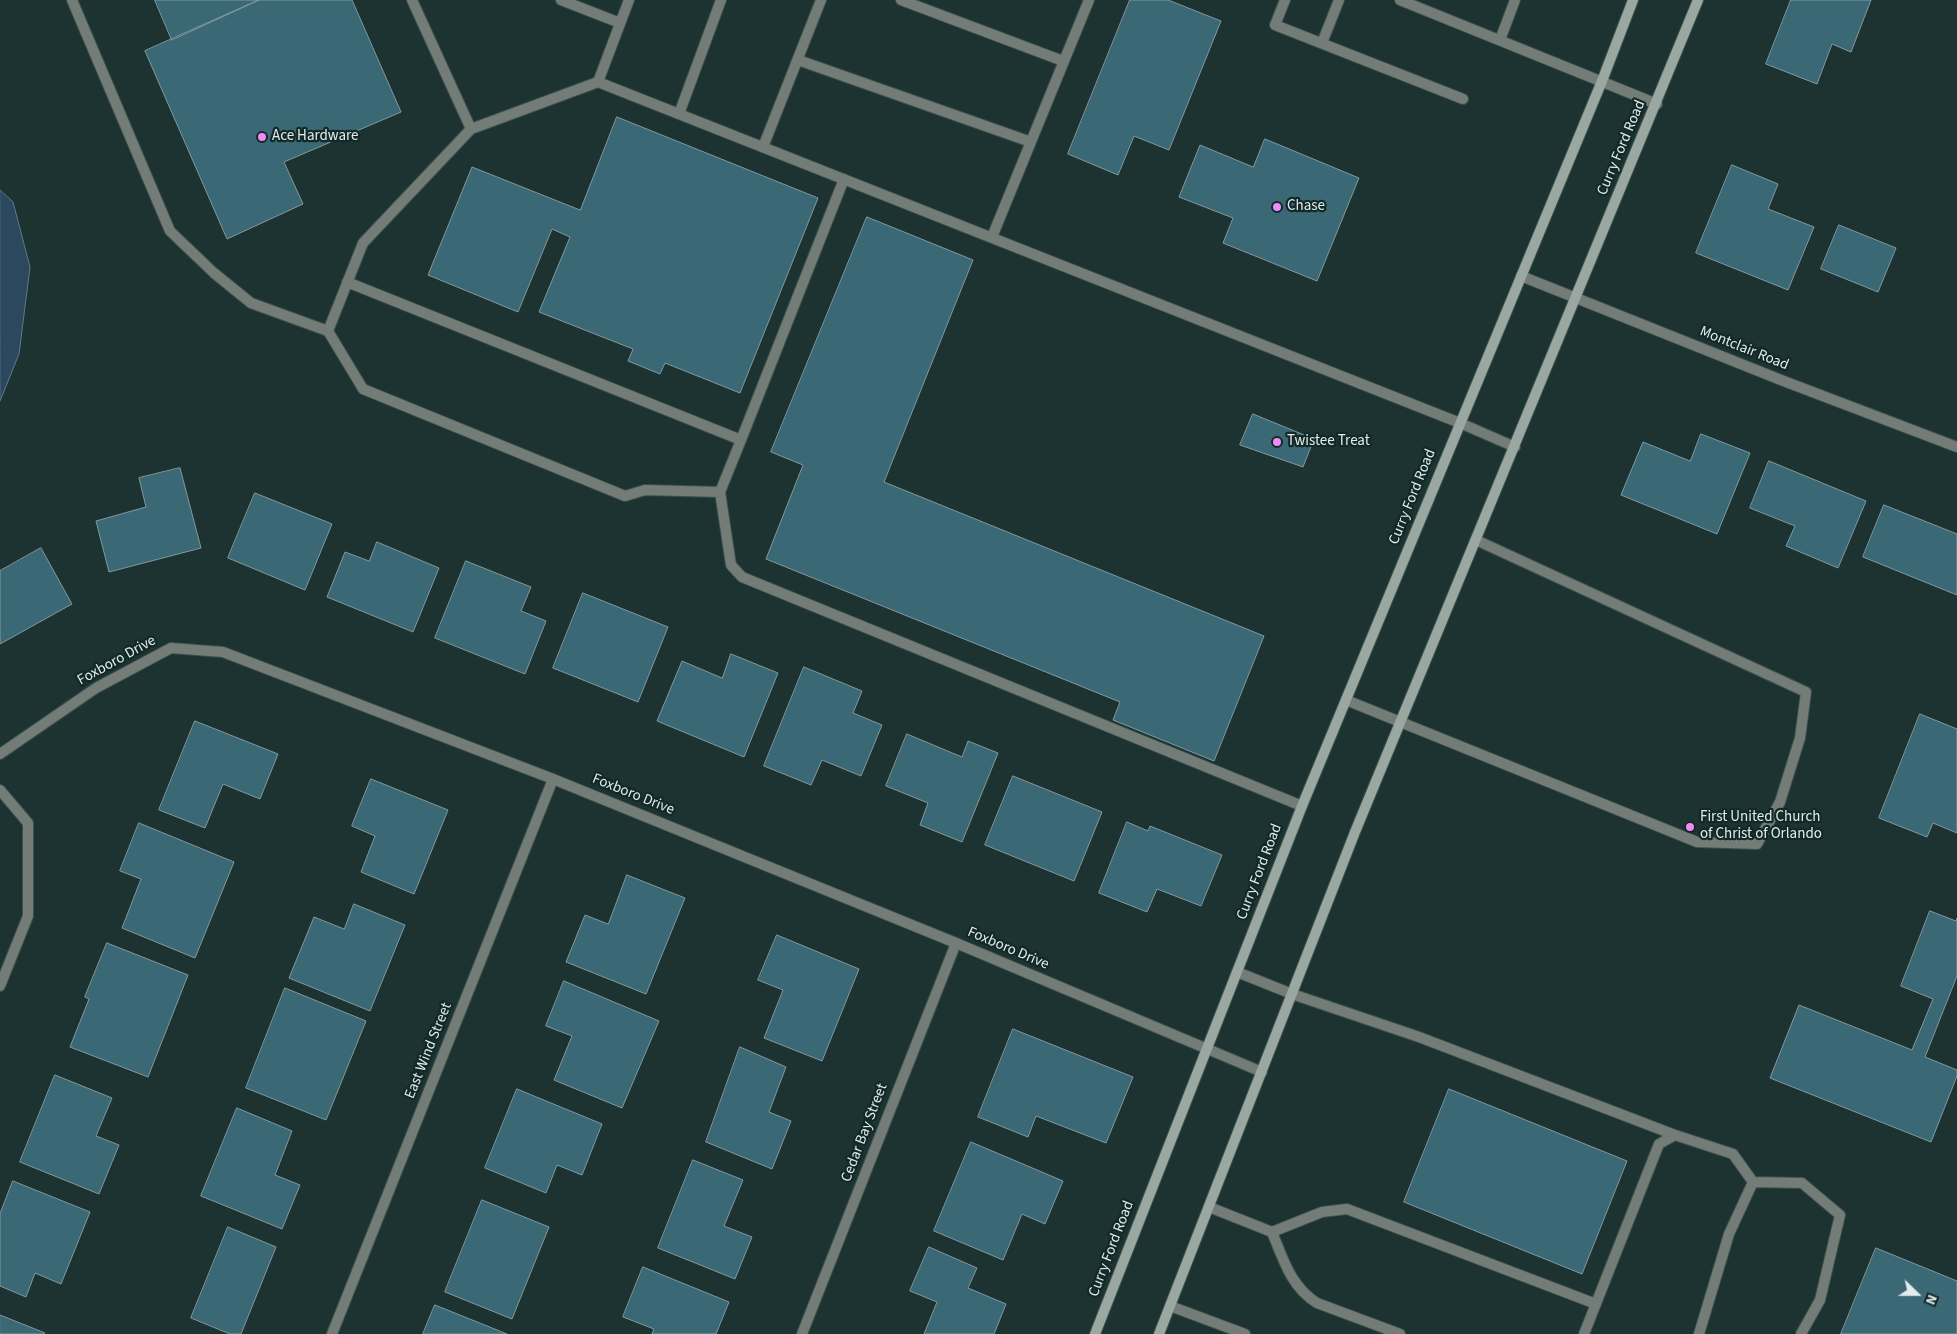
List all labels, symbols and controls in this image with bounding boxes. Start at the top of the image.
street label: Curry Ford Road [1594,98,1650,198]
place label: Ace Hardware [272,128,359,146]
marker: Ace Hardware [256,131,268,143]
place label: Chase [1287,198,1325,216]
marker: Chase [1271,201,1283,213]
street label: Montclair Road [1697,323,1791,375]
place label: Twistee Treat [1287,433,1370,451]
marker: Twistee Treat [1271,436,1283,448]
street label: Curry Ford Road [1386,447,1440,547]
street label: Foxboro Drive [75,632,159,690]
street label: Foxboro Drive [589,770,677,820]
place label: First United Church of Christ of Orlando [1700,809,1822,844]
street label: Curry Ford Road [1233,821,1287,923]
marker: First United Church of Christ of Orlando [1684,821,1696,833]
street label: Foxboro Drive [964,924,1052,974]
street label: East Wind Street [402,1000,456,1102]
street label: Cedar Bay Street [838,1081,892,1185]
street label: Curry Ford Road [1085,1198,1139,1300]
north arrow [1892,1269,1942,1319]
text: N [1920,1292,1942,1308]

